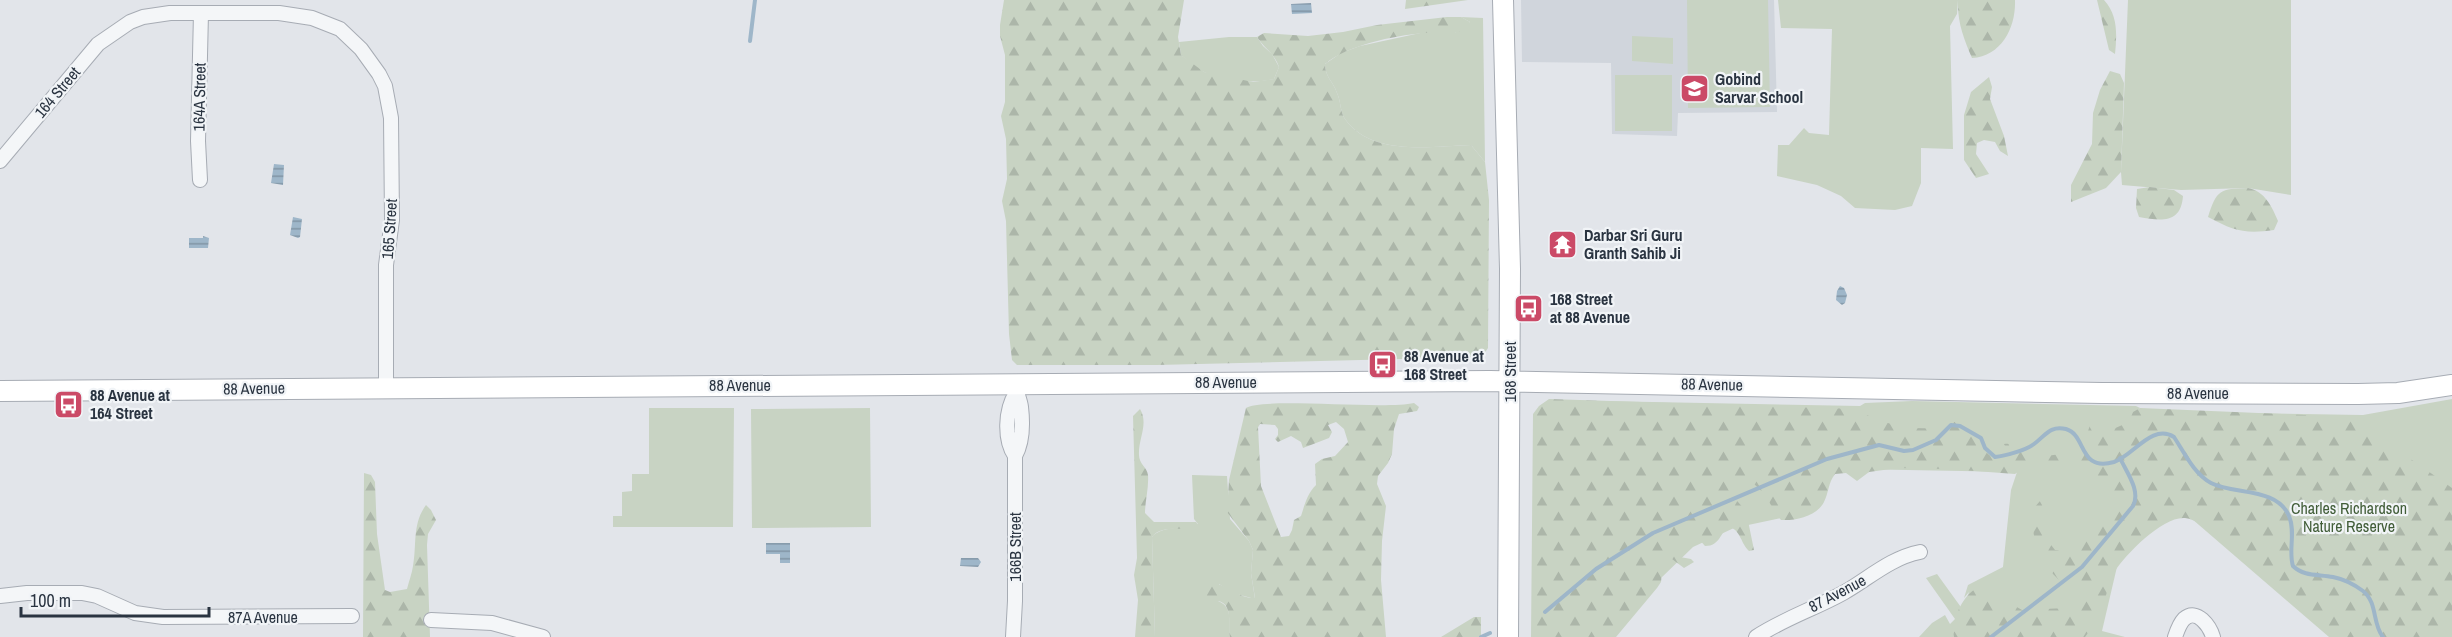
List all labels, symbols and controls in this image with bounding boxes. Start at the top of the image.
street label: 164 Street [29,61,85,122]
street label: 164A Street [187,62,211,131]
place label: Gobind Sarvar School [1715,68,1803,108]
school or university icon: Gobind Sarvar School [1678,72,1710,104]
street label: 165 Street [376,198,402,260]
place label: Darbar Sri Guru Granth Sahib Ji [1584,224,1682,264]
temple icon: Darbar Sri Guru Granth Sahib Ji [1547,228,1579,260]
place label: 168 Street at 88 Avenue [1550,288,1630,328]
bus stop icon: 168 Street at 88 Avenue [1513,292,1545,324]
street label: 168 Street [1499,341,1521,402]
place label: 88 Avenue at 168 Street [1404,345,1485,385]
bus stop icon: 88 Avenue at 168 Street [1367,349,1399,381]
street label: 88 Avenue [1195,371,1257,393]
street label: 88 Avenue [1681,372,1743,396]
street label: 88 Avenue [709,374,771,396]
street label: 88 Avenue [223,376,285,400]
street label: 88 Avenue [2167,382,2229,404]
place label: 88 Avenue at 164 Street [90,384,171,424]
bus stop icon: 88 Avenue at 164 Street [53,388,85,420]
park label: Charles Richardson Nature Reserve [2291,497,2407,537]
street label: 166B Street [1004,512,1026,582]
street label: 87 Avenue [1805,569,1869,617]
scale bar [21,580,208,618]
text: 100 m [30,588,71,613]
street label: 87A Avenue [228,606,298,628]

